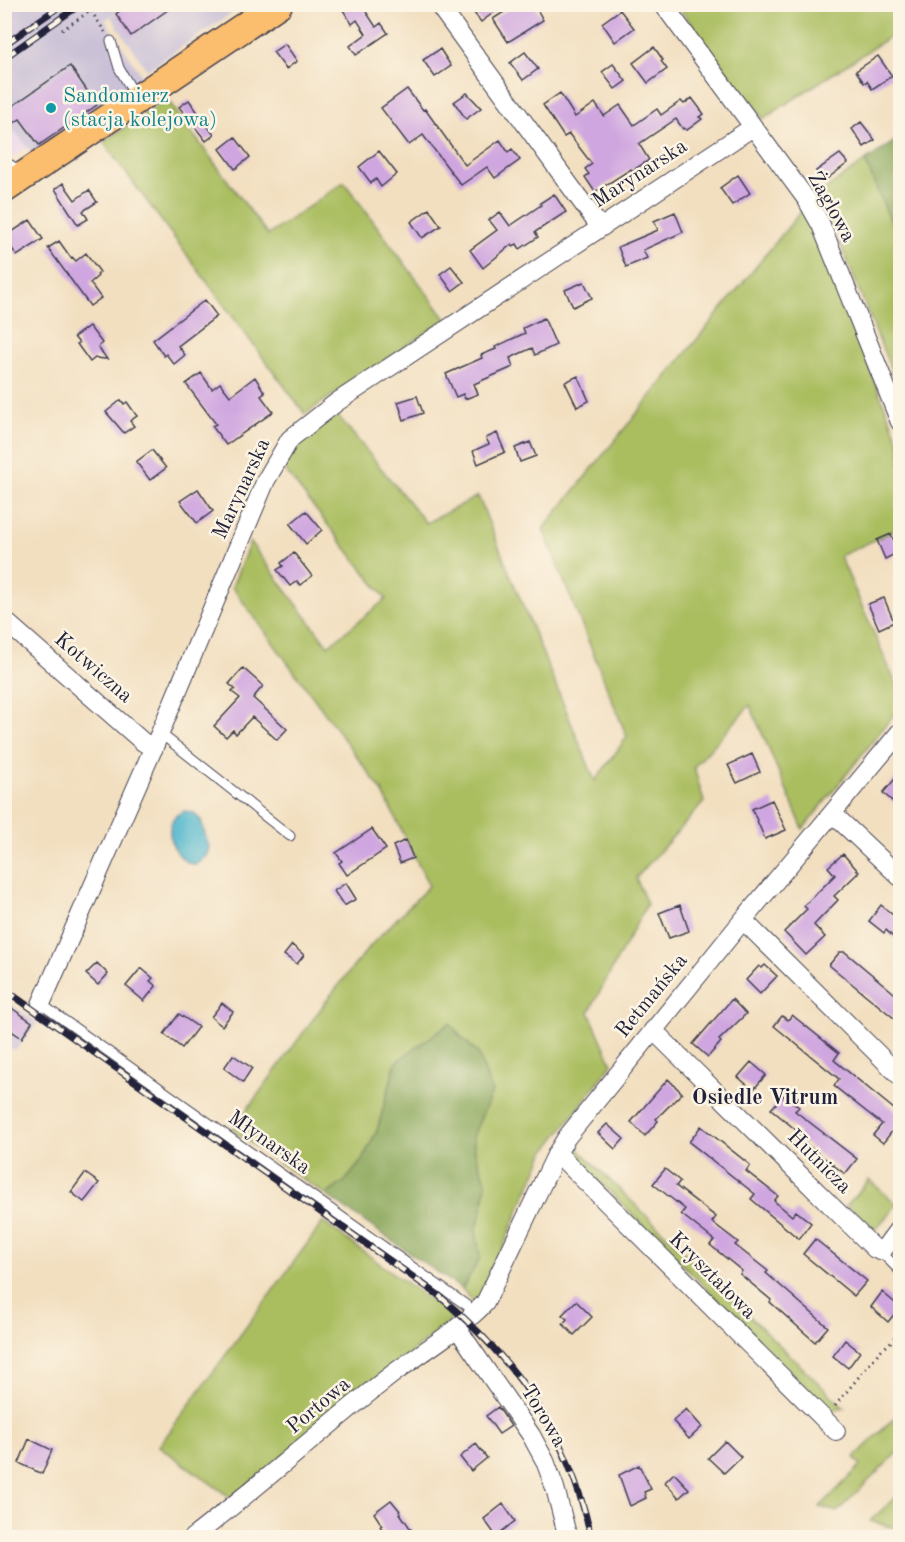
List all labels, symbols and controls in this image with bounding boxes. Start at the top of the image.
place label: Sandomierz (stacja kolejowa) [63,86,217,131]
marker: Sandomierz (stacja kolejowa) [44,101,58,115]
street label: Marynarska [589,136,691,212]
street label: Żaglowa [803,166,862,246]
street label: Marynarska [210,435,274,543]
street label: Kotwiczna [50,629,136,707]
street label: Retmańska [612,950,692,1042]
district label: Osiedle Vitrum [692,1087,838,1109]
street label: Młynarska [224,1107,314,1179]
street label: Hutnicza [783,1126,855,1198]
street label: Kryształowa [664,1228,760,1324]
street label: Portowa [283,1374,355,1438]
street label: Torowa [516,1381,570,1451]

